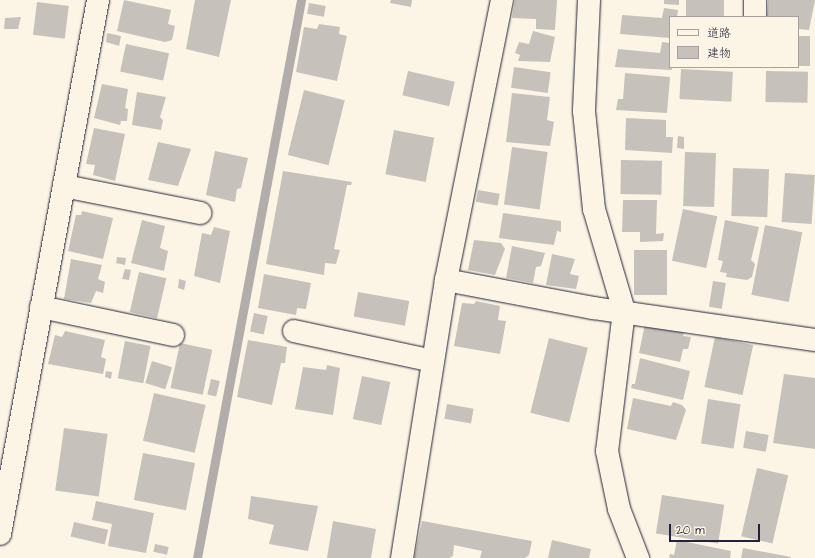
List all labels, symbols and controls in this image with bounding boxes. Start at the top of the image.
legend [669,16,799,68]
text: 道路 [707,25,731,42]
text: 建物 [707,45,731,62]
scale bar [671,516,762,542]
text: 20 m [676,522,705,539]

